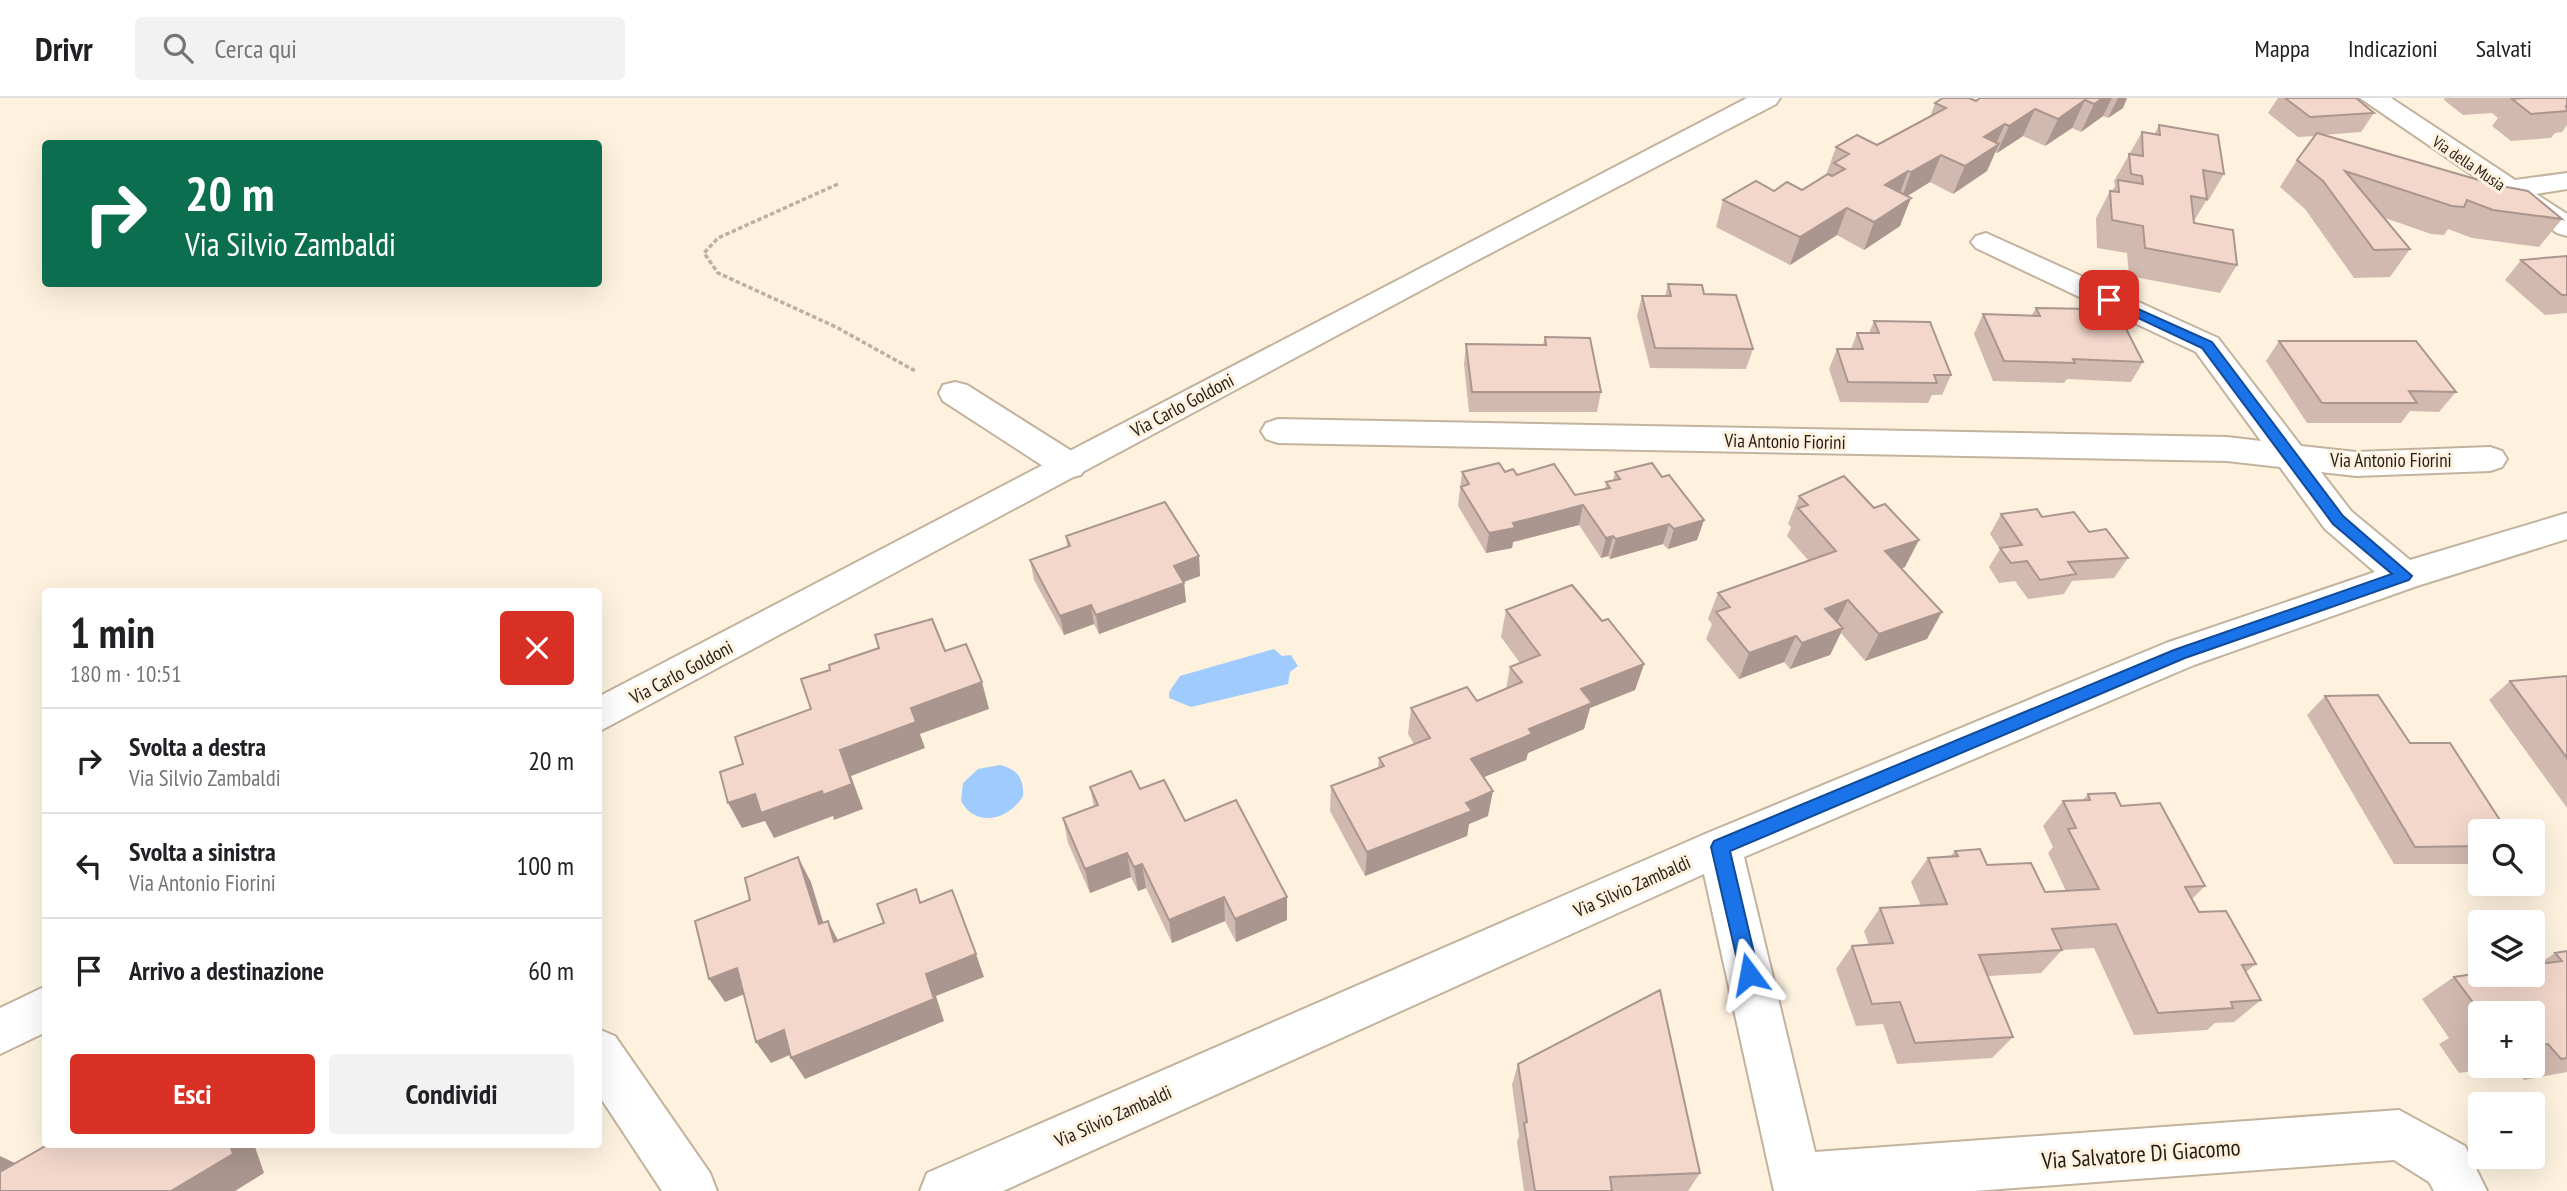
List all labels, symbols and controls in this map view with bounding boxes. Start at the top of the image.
search box [135,17,625,80]
text: Drivr [35,27,93,70]
icon: search [159,29,197,67]
text: Cerca qui [215,32,297,65]
text: Mappa [2255,33,2310,64]
text: Indicazioni [2348,33,2438,64]
text: Salvati [2476,33,2532,64]
street label: Via della Musia [2428,131,2509,195]
text: 20 m [185,161,274,225]
icon: right [70,168,161,259]
text: Via Silvio Zambaldi [185,223,396,265]
pin [2079,270,2139,330]
icon: arrive [2090,281,2128,319]
street label: Via Carlo Goldoni [1125,368,1238,443]
street label: Via Antonio Fiorini [1723,428,1846,454]
street label: Via Antonio Fiorini [2329,448,2452,472]
text: 1 min [70,605,155,660]
button: close [500,611,574,685]
street label: Via Carlo Goldoni [624,635,737,710]
text: 180 m · 10:51 [70,659,182,688]
text: Svolta a destra [129,730,266,763]
icon: right [70,742,108,780]
text: 20 m [528,744,574,777]
text: Via Silvio Zambaldi [129,763,281,792]
map controls [2468,819,2545,1169]
button: search [2468,819,2545,896]
text: Svolta a sinistra [129,835,276,868]
icon: left [70,847,108,885]
text: 100 m [516,849,574,882]
street label: Via Silvio Zambaldi [1569,850,1694,923]
text: Via Antonio Fiorini [129,868,276,897]
button: layers [2468,910,2545,987]
position arrow [1712,937,1786,1011]
icon: arrive [70,952,108,990]
text: Arrivo a destinazione [129,954,324,987]
text: 60 m [528,954,574,987]
button: + [2468,1001,2545,1078]
button: Esci [70,1054,315,1134]
button: Condividi [329,1054,574,1134]
street label: Via Silvio Zambaldi [1050,1080,1175,1153]
button: − [2468,1092,2545,1169]
street label: Via Salvatore Di Giacomo [2040,1132,2241,1175]

